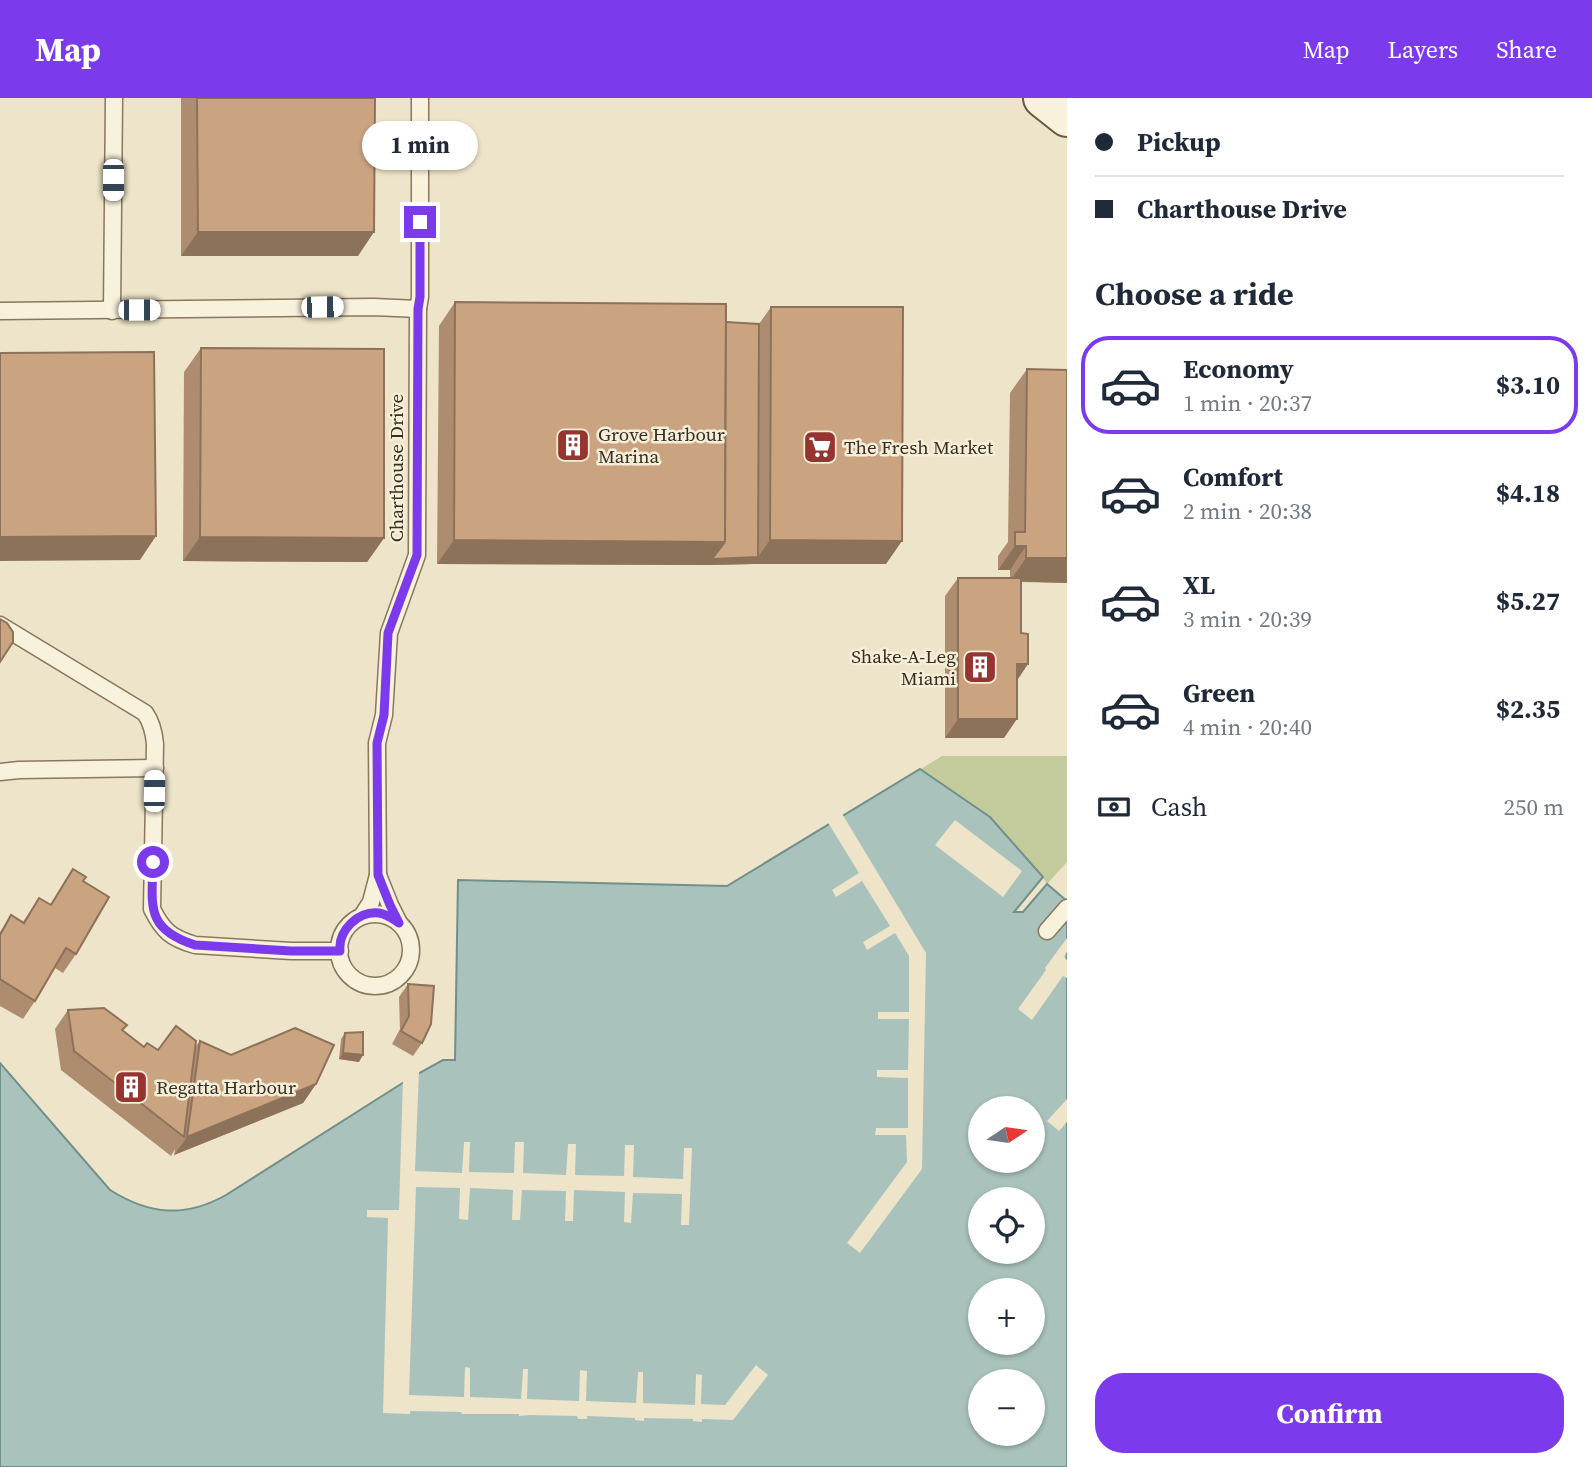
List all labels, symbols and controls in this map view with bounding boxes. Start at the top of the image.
text: Map [35,27,101,72]
text: Map [1303,33,1350,66]
text: Layers [1388,33,1458,66]
text: Share [1496,33,1557,66]
callout: 1 min [362,121,478,170]
text: Pickup [1137,124,1221,160]
text: 1 min [390,129,450,161]
car [103,159,124,201]
text: Charthouse Drive [1137,191,1347,227]
route end [404,206,436,238]
text: Choose a ride [1095,272,1294,316]
car [301,296,344,318]
car [119,300,161,321]
text: Economy [1183,351,1294,387]
icon: car [1099,354,1162,417]
text: $3.10 [1496,367,1560,403]
text: 1 min · 20:37 [1183,387,1312,419]
street label: Charthouse Drive [383,394,409,542]
place label: Grove Harbour Marina [598,421,725,469]
building icon: Grove Harbour Marina [554,426,592,464]
supermarket icon: The Fresh Market [801,428,839,466]
place label: The Fresh Market [844,434,994,460]
text: Comfort [1183,459,1283,495]
icon: car [1099,462,1162,525]
text: $4.18 [1496,475,1560,511]
text: 2 min · 20:38 [1183,495,1312,527]
text: XL [1183,567,1215,603]
icon: car [1099,570,1162,633]
text: $5.27 [1496,583,1560,619]
text: 3 min · 20:39 [1183,603,1312,635]
place label: Shake-A-Leg Miami [851,643,956,691]
building icon: Shake-A-Leg Miami [961,648,999,686]
text: Green [1183,675,1255,711]
icon: car [1099,678,1162,741]
text: $2.35 [1496,691,1560,727]
text: 4 min · 20:40 [1183,711,1312,743]
car [144,770,165,812]
icon: cash [1095,788,1133,826]
text: Cash [1151,789,1207,825]
text: 250 m [1503,791,1564,823]
route start [137,846,169,878]
building icon: Regatta Harbour [112,1068,150,1106]
place label: Regatta Harbour [156,1074,296,1100]
north arrow [968,1096,1045,1172]
map controls [968,1096,1045,1446]
button: locate [968,1187,1045,1264]
button: + [968,1278,1045,1355]
button: − [968,1369,1045,1446]
button: Confirm [1095,1373,1564,1453]

